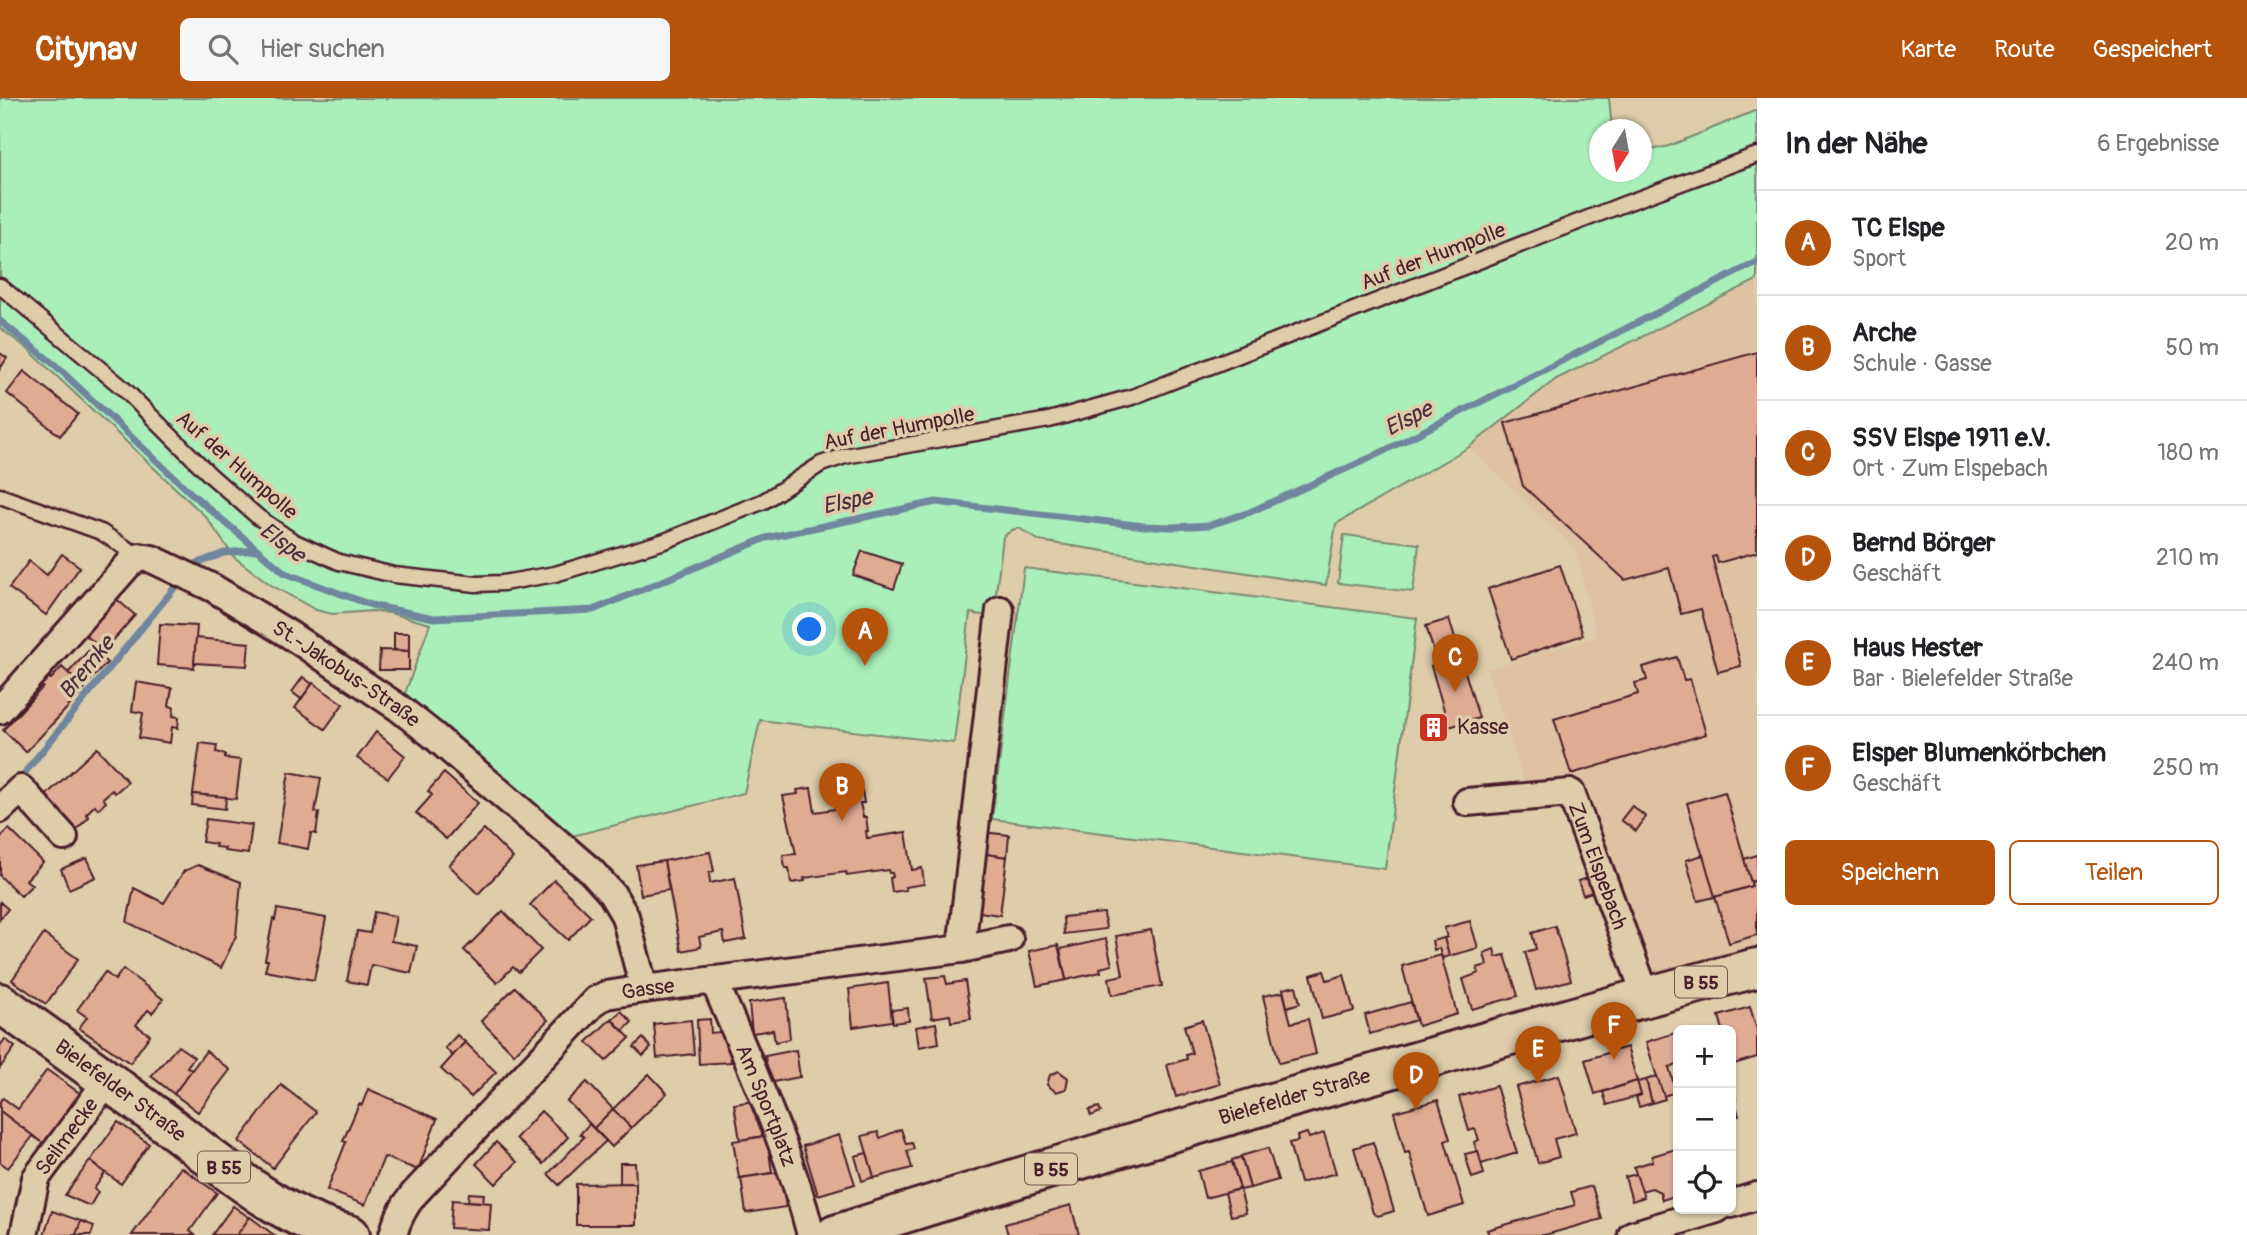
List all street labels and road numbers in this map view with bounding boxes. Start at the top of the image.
street label: Auf der Humpolle [1357,216,1510,296]
street label: Auf der Humpolle [822,401,977,456]
street label: Auf der Humpolle [170,405,304,526]
street label: St.-Jakobus-Straße [267,614,426,734]
street label: Zum Elspebach [1562,799,1633,933]
road number: B 55 [1675,967,1727,998]
street label: Gasse [620,972,676,1006]
street label: Bielefelder Straße [49,1034,192,1148]
street label: Am Sportplatz [729,1040,802,1170]
street label: Bielefelder Straße [1216,1062,1374,1132]
street label: Seilmecke [29,1092,105,1181]
road number: B 55 [198,1152,250,1182]
road number: B 55 [1025,1154,1077,1184]

